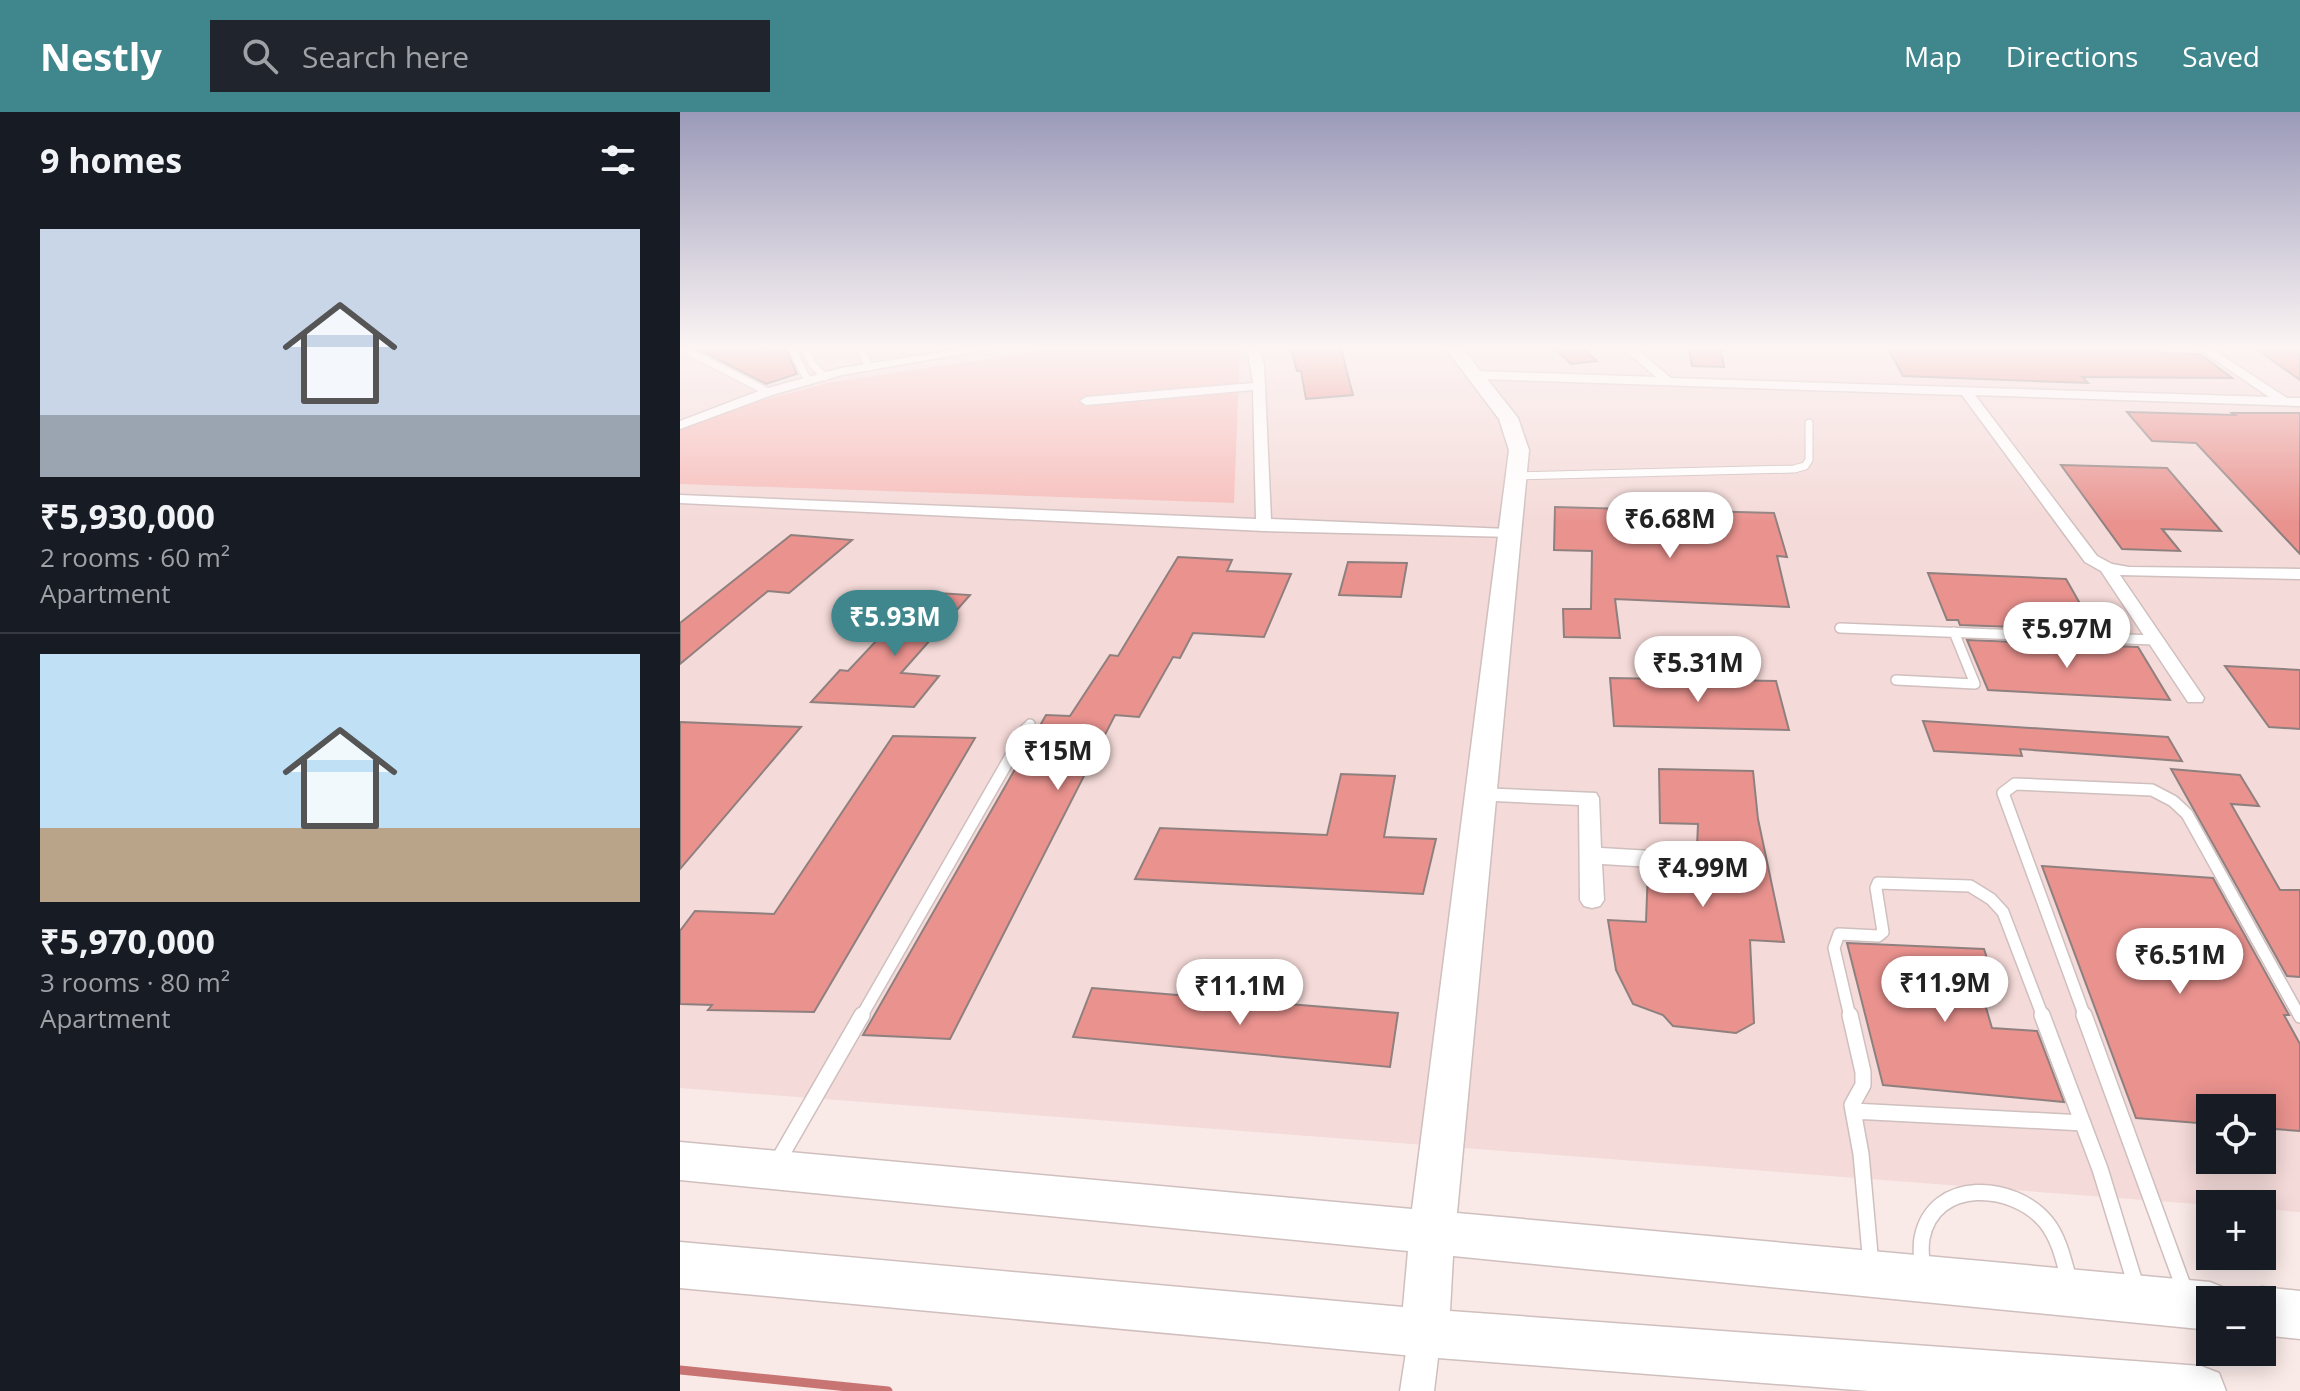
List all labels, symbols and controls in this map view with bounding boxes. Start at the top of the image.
search box [210,20,770,92]
text: Nestly [40,30,162,82]
icon: search [238,34,282,78]
text: Search here [302,36,469,77]
text: Map [1904,37,1962,75]
text: Directions [2006,37,2138,75]
text: Saved [2182,37,2260,75]
text: 9 homes [40,137,182,183]
icon: filters [596,138,640,182]
icon: home [268,281,412,425]
pin: ₹6.68M [1605,492,1735,560]
text: ₹5,930,000 [40,493,215,539]
text: ₹6.68M [1624,500,1716,536]
text: 2 rooms · 60 m² [40,539,230,575]
text: Apartment [40,575,171,611]
pin: ₹5.93M [830,590,960,658]
text: ₹5.93M [849,598,941,634]
pin: ₹5.97M [2002,602,2132,670]
text: ₹5.97M [2021,610,2113,646]
pin: ₹5.31M [1633,636,1763,704]
text: ₹5.31M [1652,644,1744,680]
icon: home [268,706,412,850]
pin: ₹15M [1011,724,1105,792]
text: ₹15M [1023,732,1093,768]
pin: ₹4.99M [1638,841,1768,909]
text: ₹4.99M [1657,849,1749,885]
text: ₹5,970,000 [40,918,215,964]
pin: ₹6.51M [2115,928,2245,996]
text: ₹6.51M [2134,936,2226,972]
pin: ₹11.9M [1880,956,2010,1024]
pin: ₹11.1M [1175,959,1305,1027]
text: 3 rooms · 80 m² [40,964,230,1000]
text: ₹11.9M [1899,964,1991,1000]
text: ₹11.1M [1194,967,1286,1003]
text: Apartment [40,1000,171,1036]
map controls [2196,1094,2276,1366]
button: locate [2196,1094,2276,1174]
button: + [2196,1190,2276,1270]
button: − [2196,1286,2276,1366]

